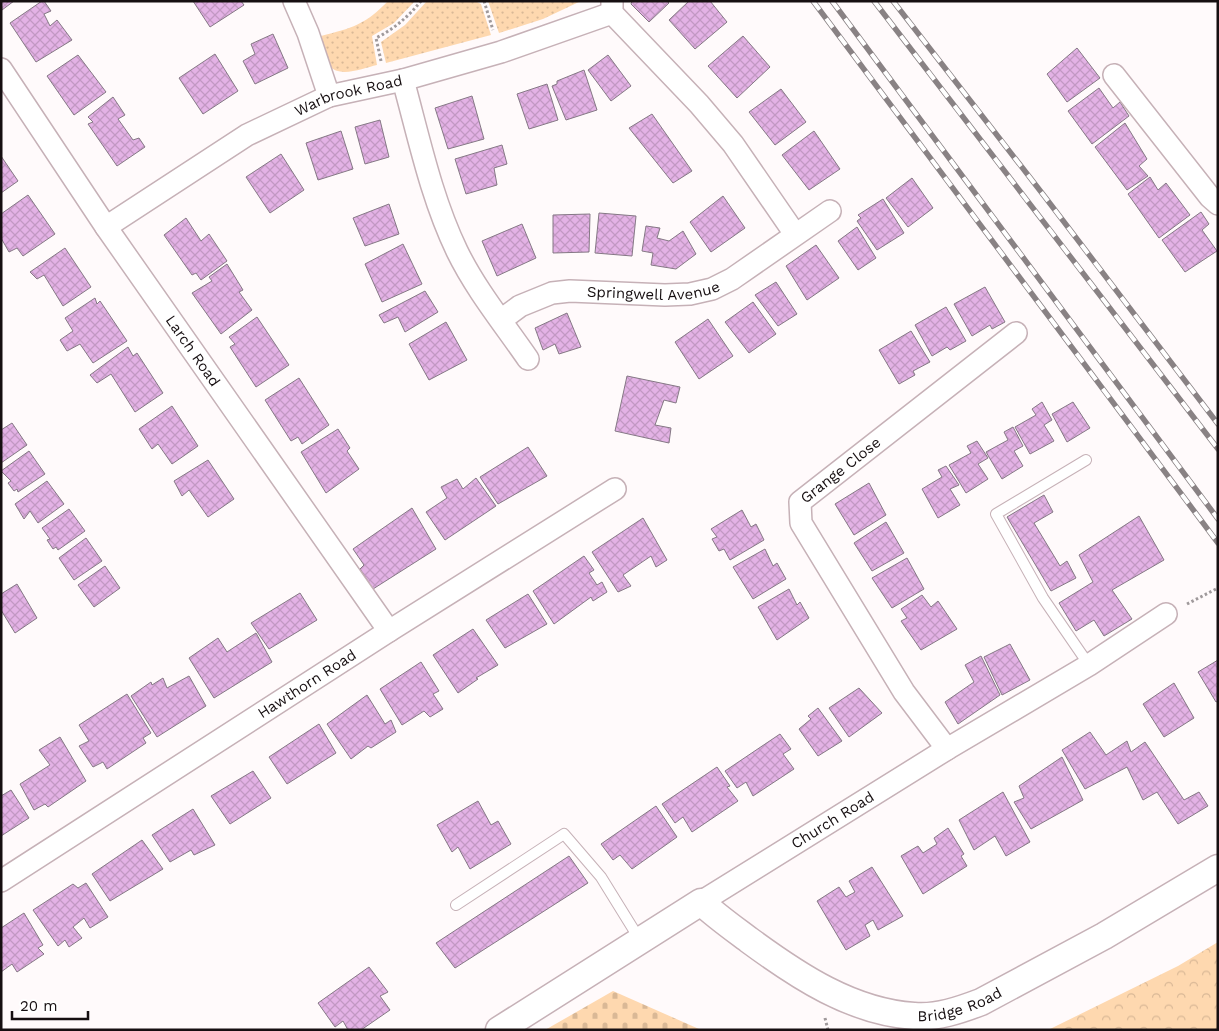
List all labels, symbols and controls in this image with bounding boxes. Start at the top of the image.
street label: Warbrook Road [292,71,404,120]
street label: Springwell Avenue [587,277,723,304]
street label: Larch Road [162,312,224,390]
street label: Grange Close [797,433,884,507]
street label: Hawthorn Road [254,646,360,722]
street label: Church Road [788,788,877,853]
street label: Bridge Road [917,984,1005,1025]
scale bar [12,988,89,1020]
text: 20 m [20,997,58,1015]

